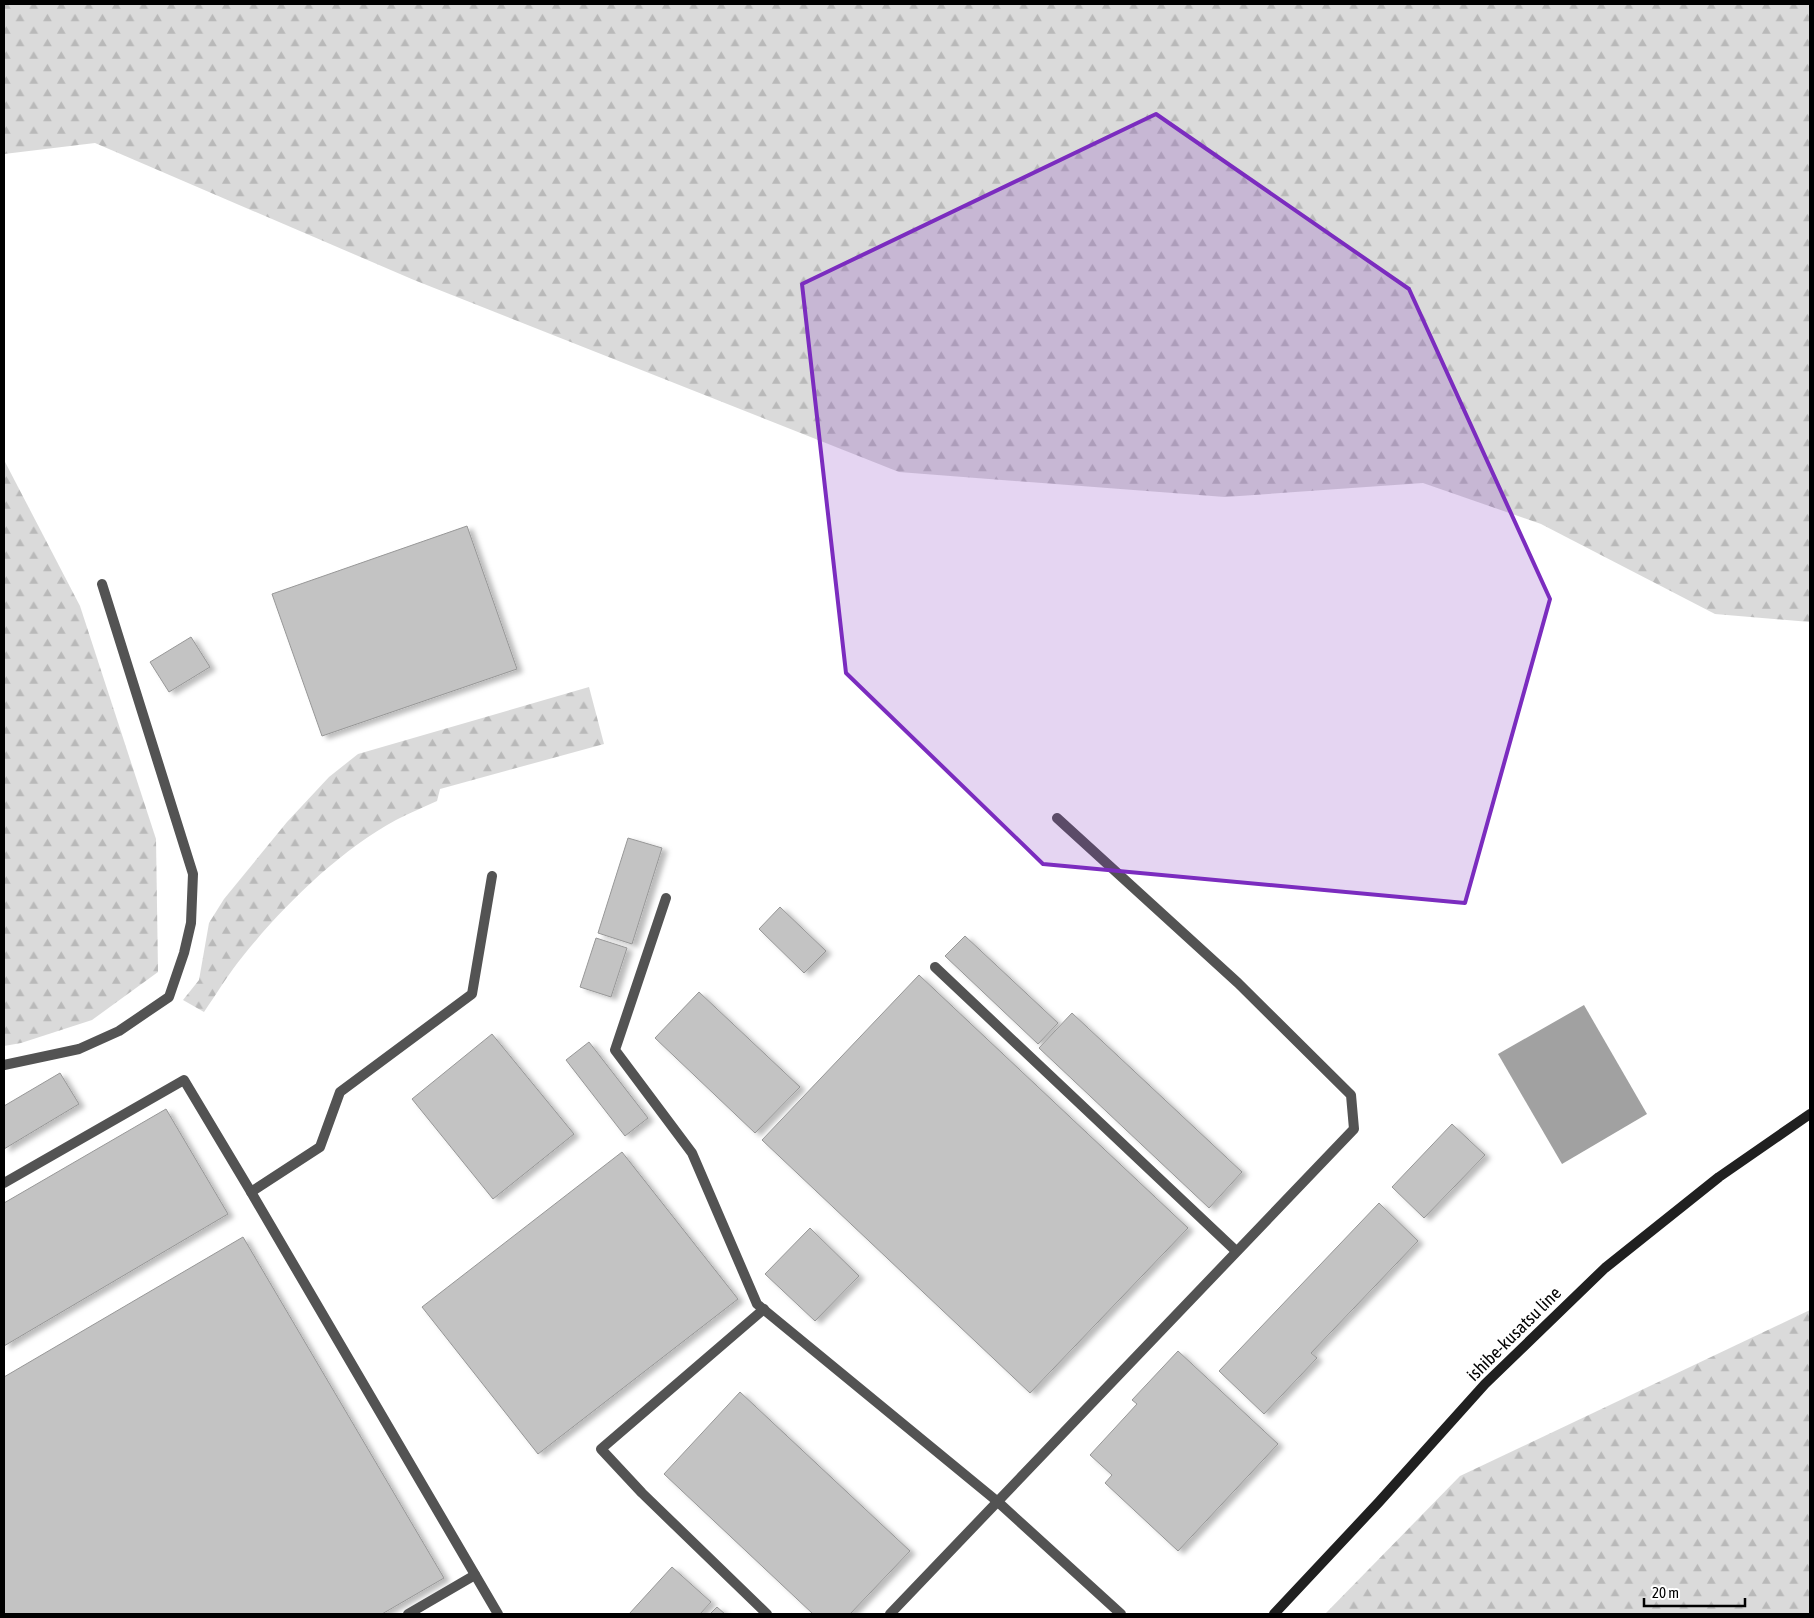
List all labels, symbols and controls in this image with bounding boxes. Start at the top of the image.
street label: ishibe-kusatsu line [1462,1282,1565,1385]
scale bar [1644,1576,1745,1608]
text: 20 m [1652,1584,1679,1601]

